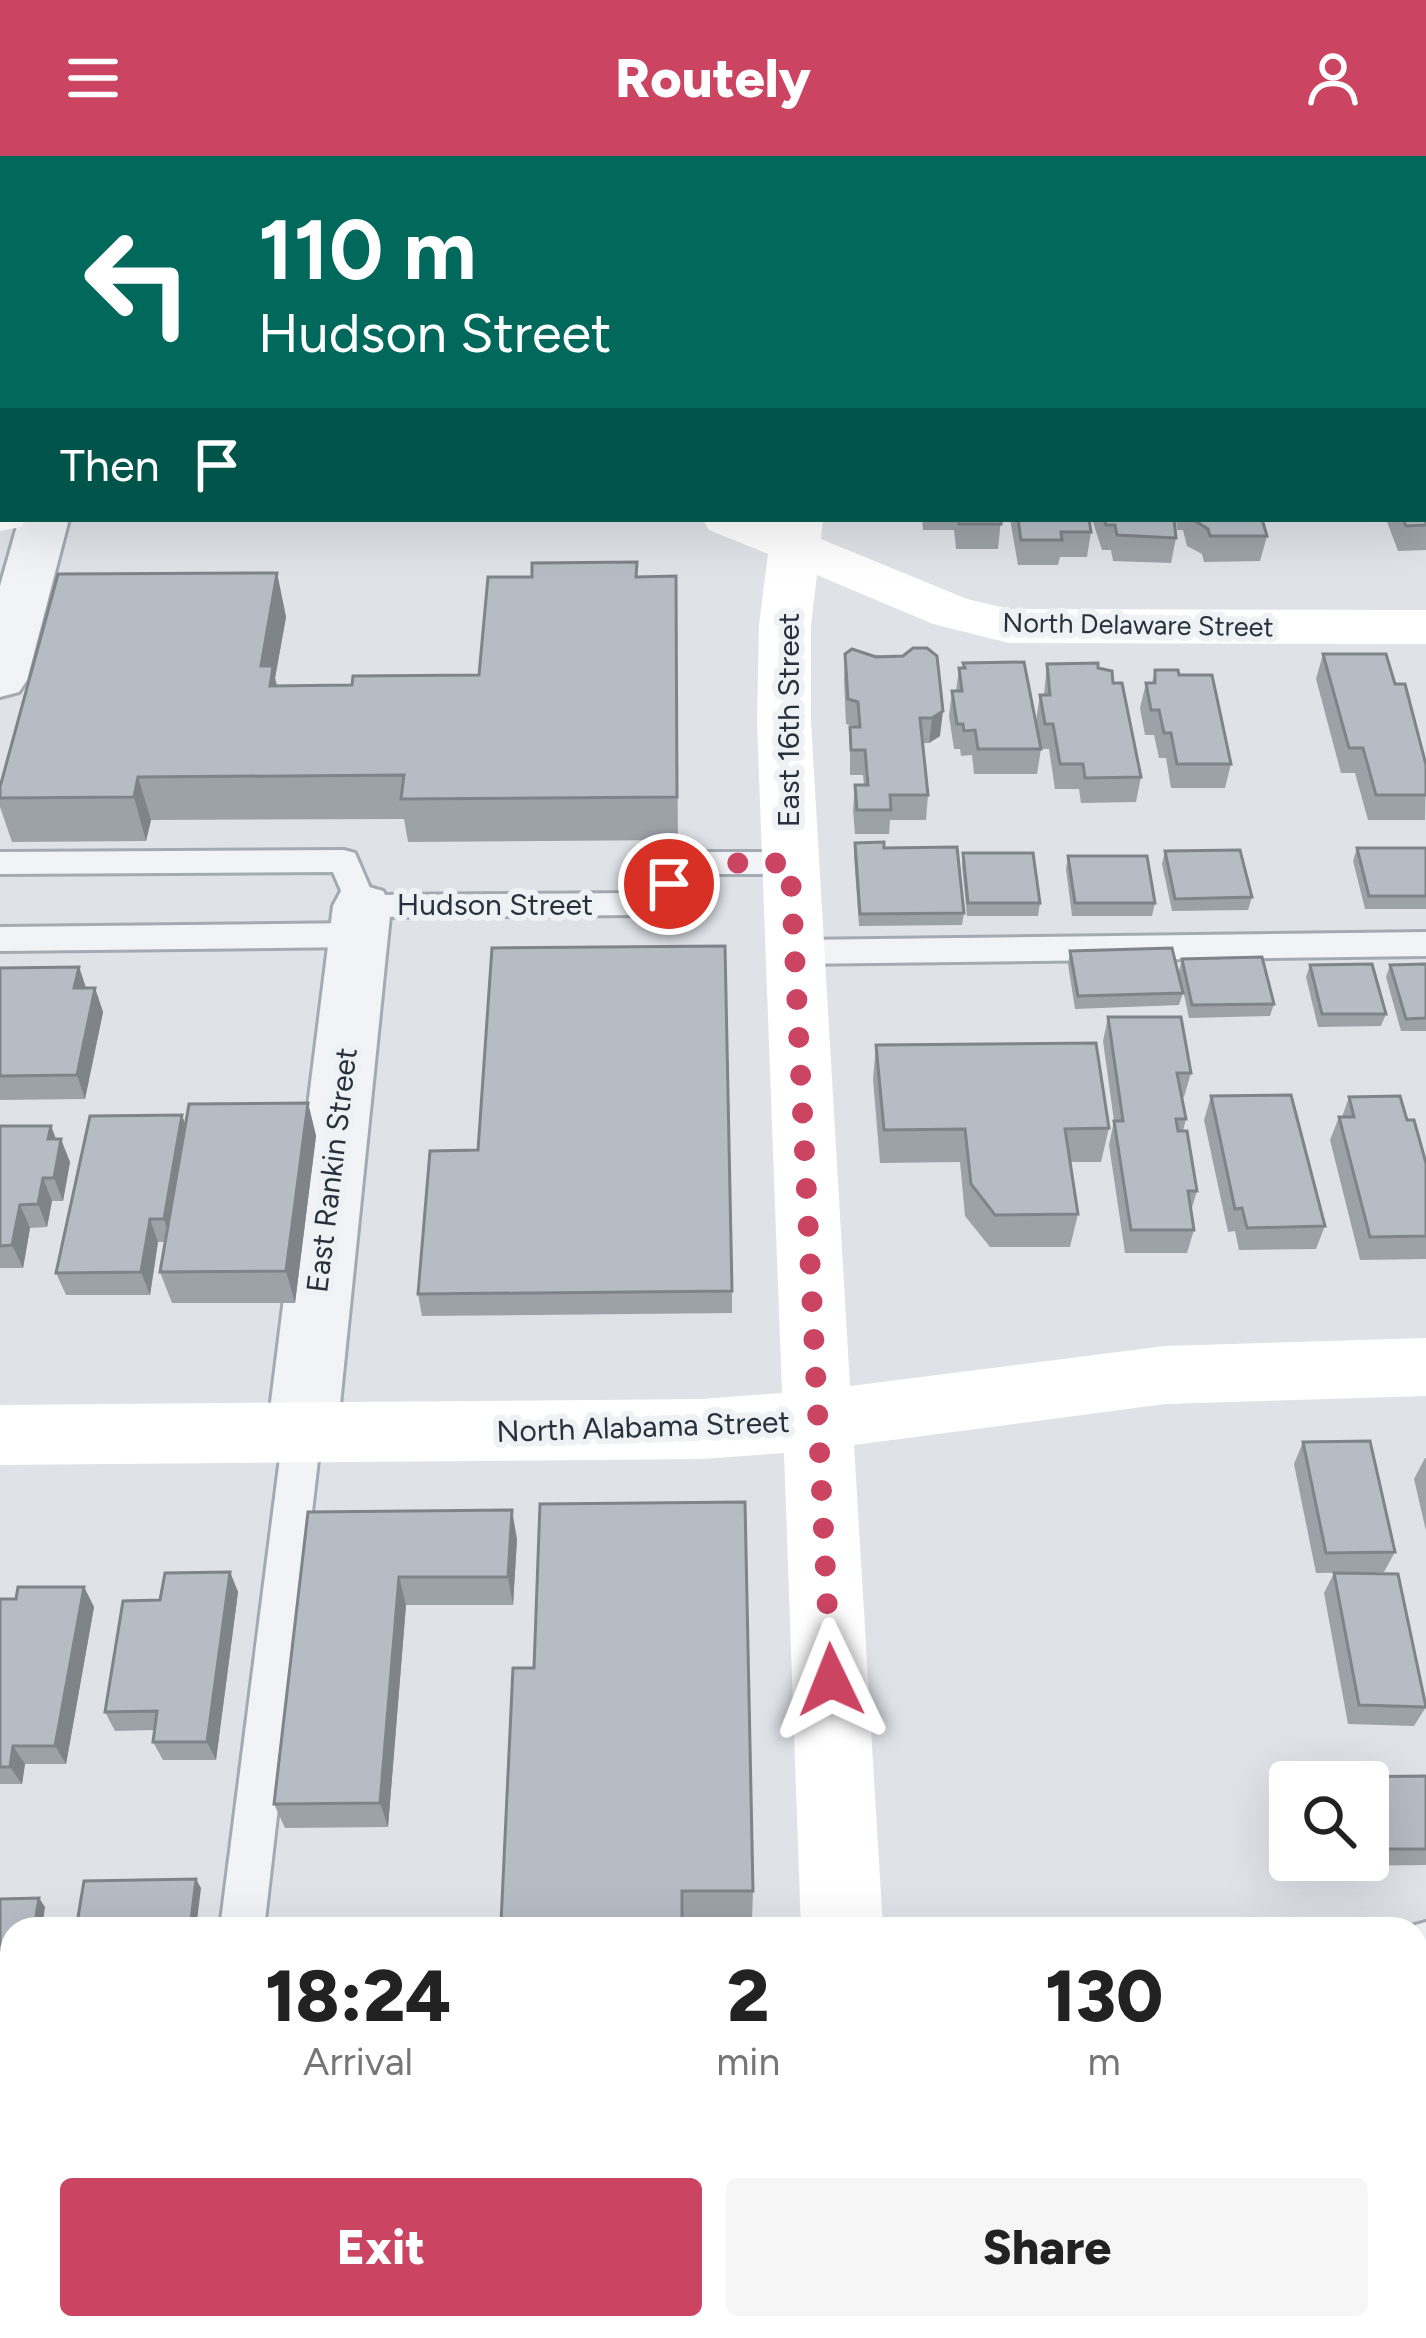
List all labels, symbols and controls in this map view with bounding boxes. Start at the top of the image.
icon: menu [60,45,126,111]
icon: person [1300,45,1366,111]
text: Routely [615,46,811,111]
text: 110 m [258,199,477,300]
icon: left [60,204,216,360]
text: Hudson Street [258,301,611,366]
icon: arrive [184,432,250,498]
text: Then [60,438,160,492]
street label: North Delaware Street [1002,606,1274,643]
street label: East 16th Street [770,613,807,827]
pin [618,833,720,935]
icon: arrive [636,851,702,917]
street label: Hudson Street [397,886,593,923]
street label: East Rankin Street [298,1045,365,1294]
street label: North Alabama Street [496,1403,790,1450]
position arrow [768,1617,894,1743]
map controls [1269,1761,1389,1881]
button: search [1269,1761,1389,1881]
text: 18:24 [265,1953,451,2039]
text: 2 [727,1953,769,2039]
text: 130 [1045,1953,1163,2039]
text: Arrival [303,2038,413,2085]
text: min [716,2038,780,2085]
text: m [1087,2038,1121,2085]
button: Exit [60,2178,702,2316]
button: Share [726,2178,1368,2316]

